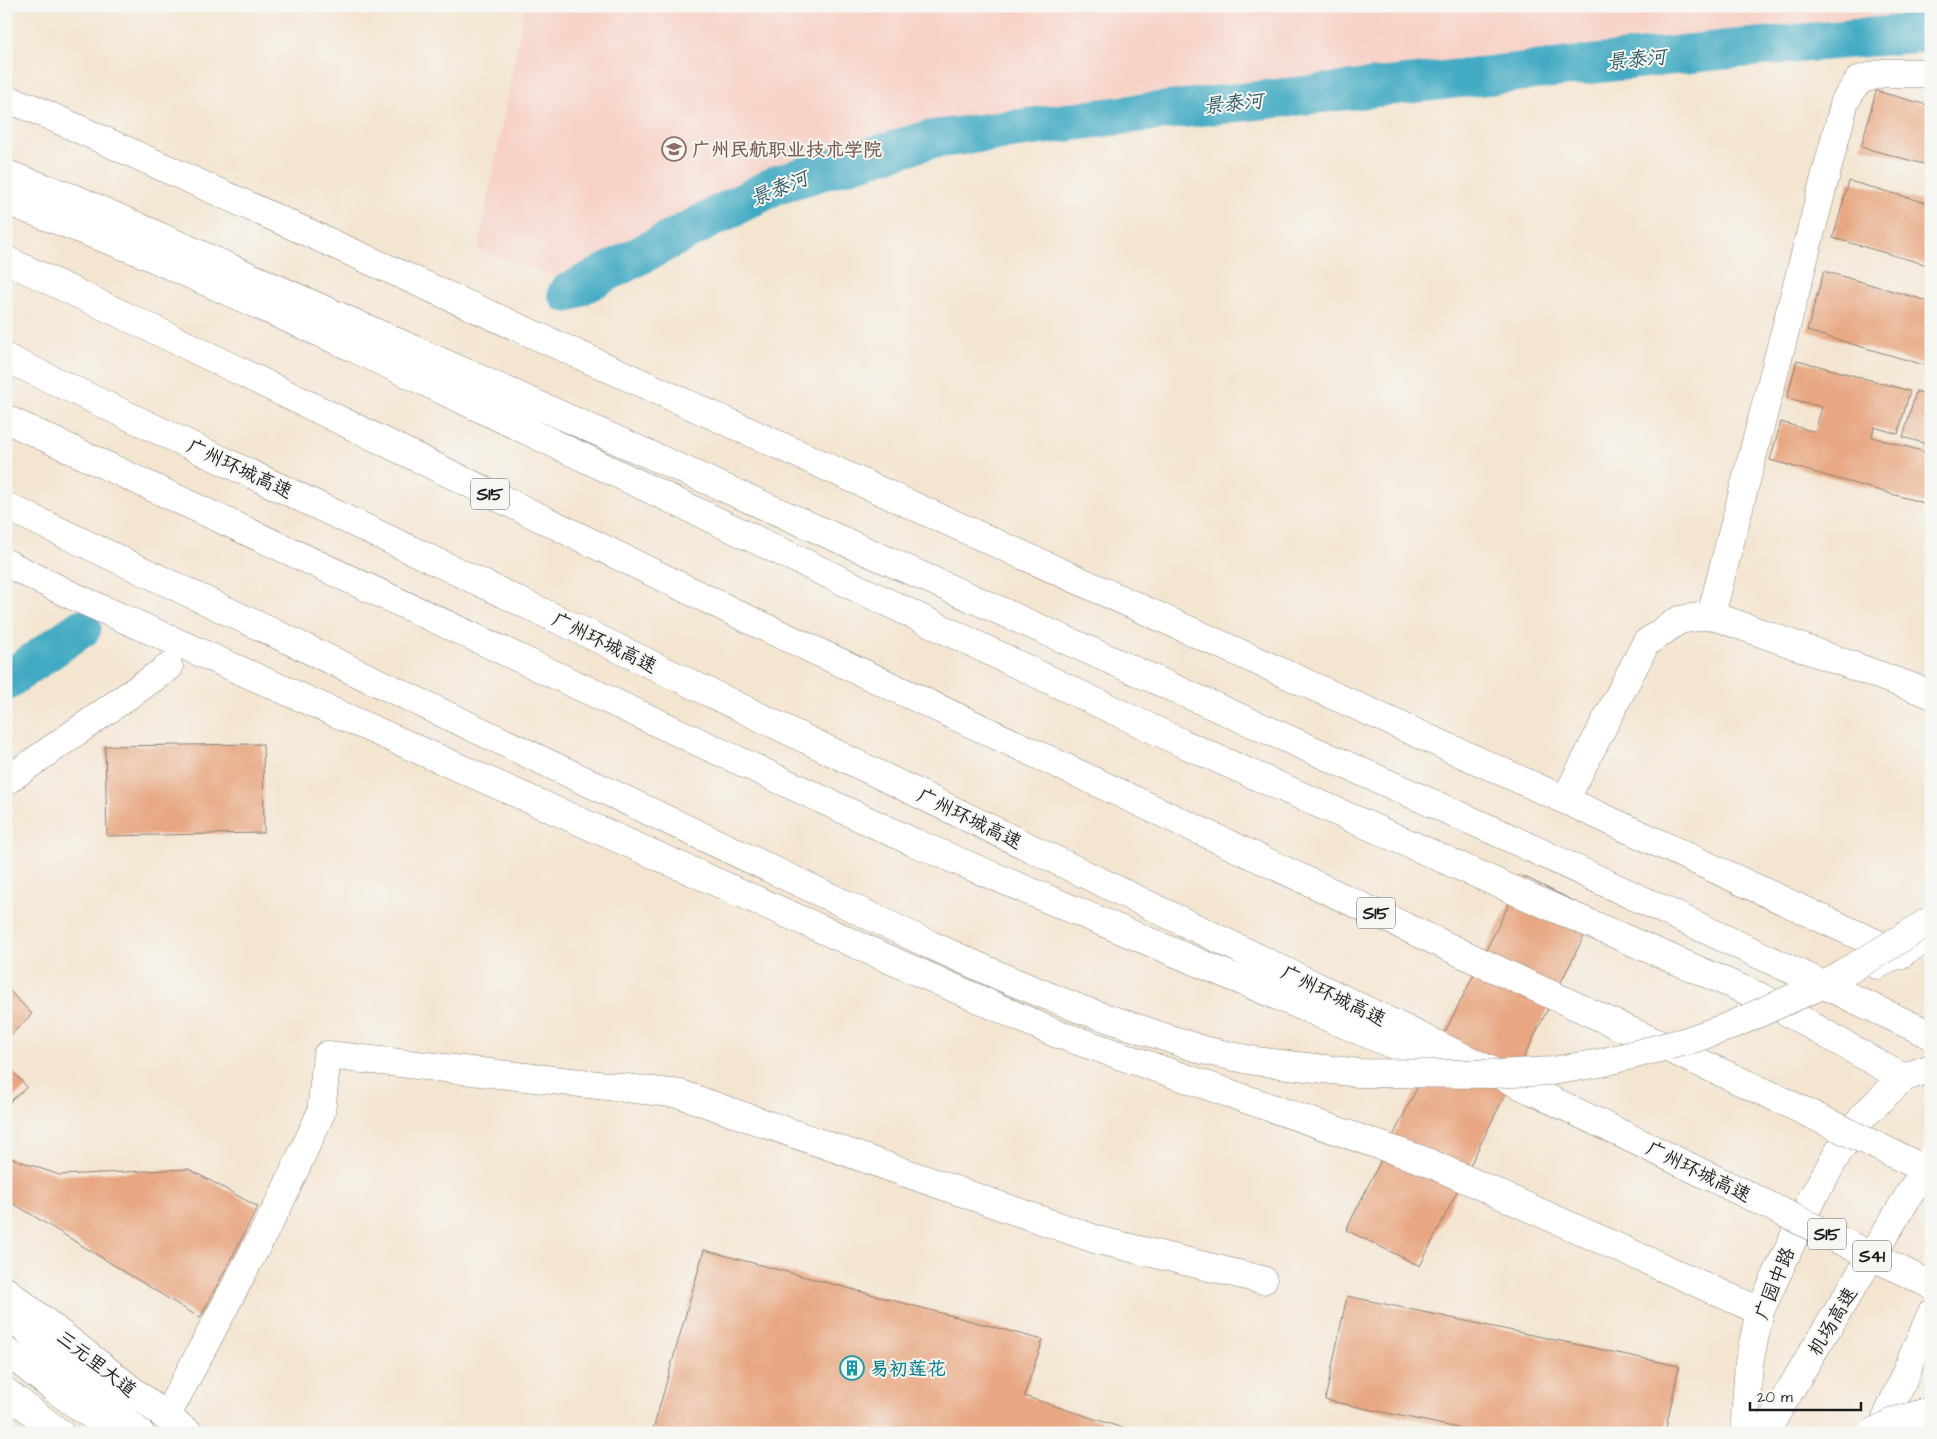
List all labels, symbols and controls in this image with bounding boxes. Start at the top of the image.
water label: 景泰河 [1605,43,1670,77]
water label: 景泰河 [1202,87,1267,121]
school or university icon: 广州民航职业技术学院 [661,136,687,162]
place label: 广州民航职业技术学院 [692,137,882,164]
water label: 景泰河 [746,164,815,213]
street label: 广州环城高速 [182,433,297,506]
road number: S15 [471,478,509,509]
street label: 广州环城高速 [547,606,661,680]
street label: 广州环城高速 [912,782,1026,856]
road number: S15 [1357,898,1395,928]
street label: 广州环城高速 [1276,959,1390,1033]
street label: 广州环城高速 [1641,1135,1755,1209]
road number: S15 [1808,1218,1846,1250]
road number: S41 [1853,1240,1891,1272]
street label: 广园中路 [1749,1243,1802,1324]
street label: 机场高速 [1802,1282,1864,1361]
street label: 三元里大道 [50,1324,142,1404]
building icon: 易初莲花 [839,1355,865,1381]
place label: 易初莲花 [870,1356,946,1383]
scale bar [1750,1379,1861,1411]
text: 20 m [1757,1387,1793,1408]

